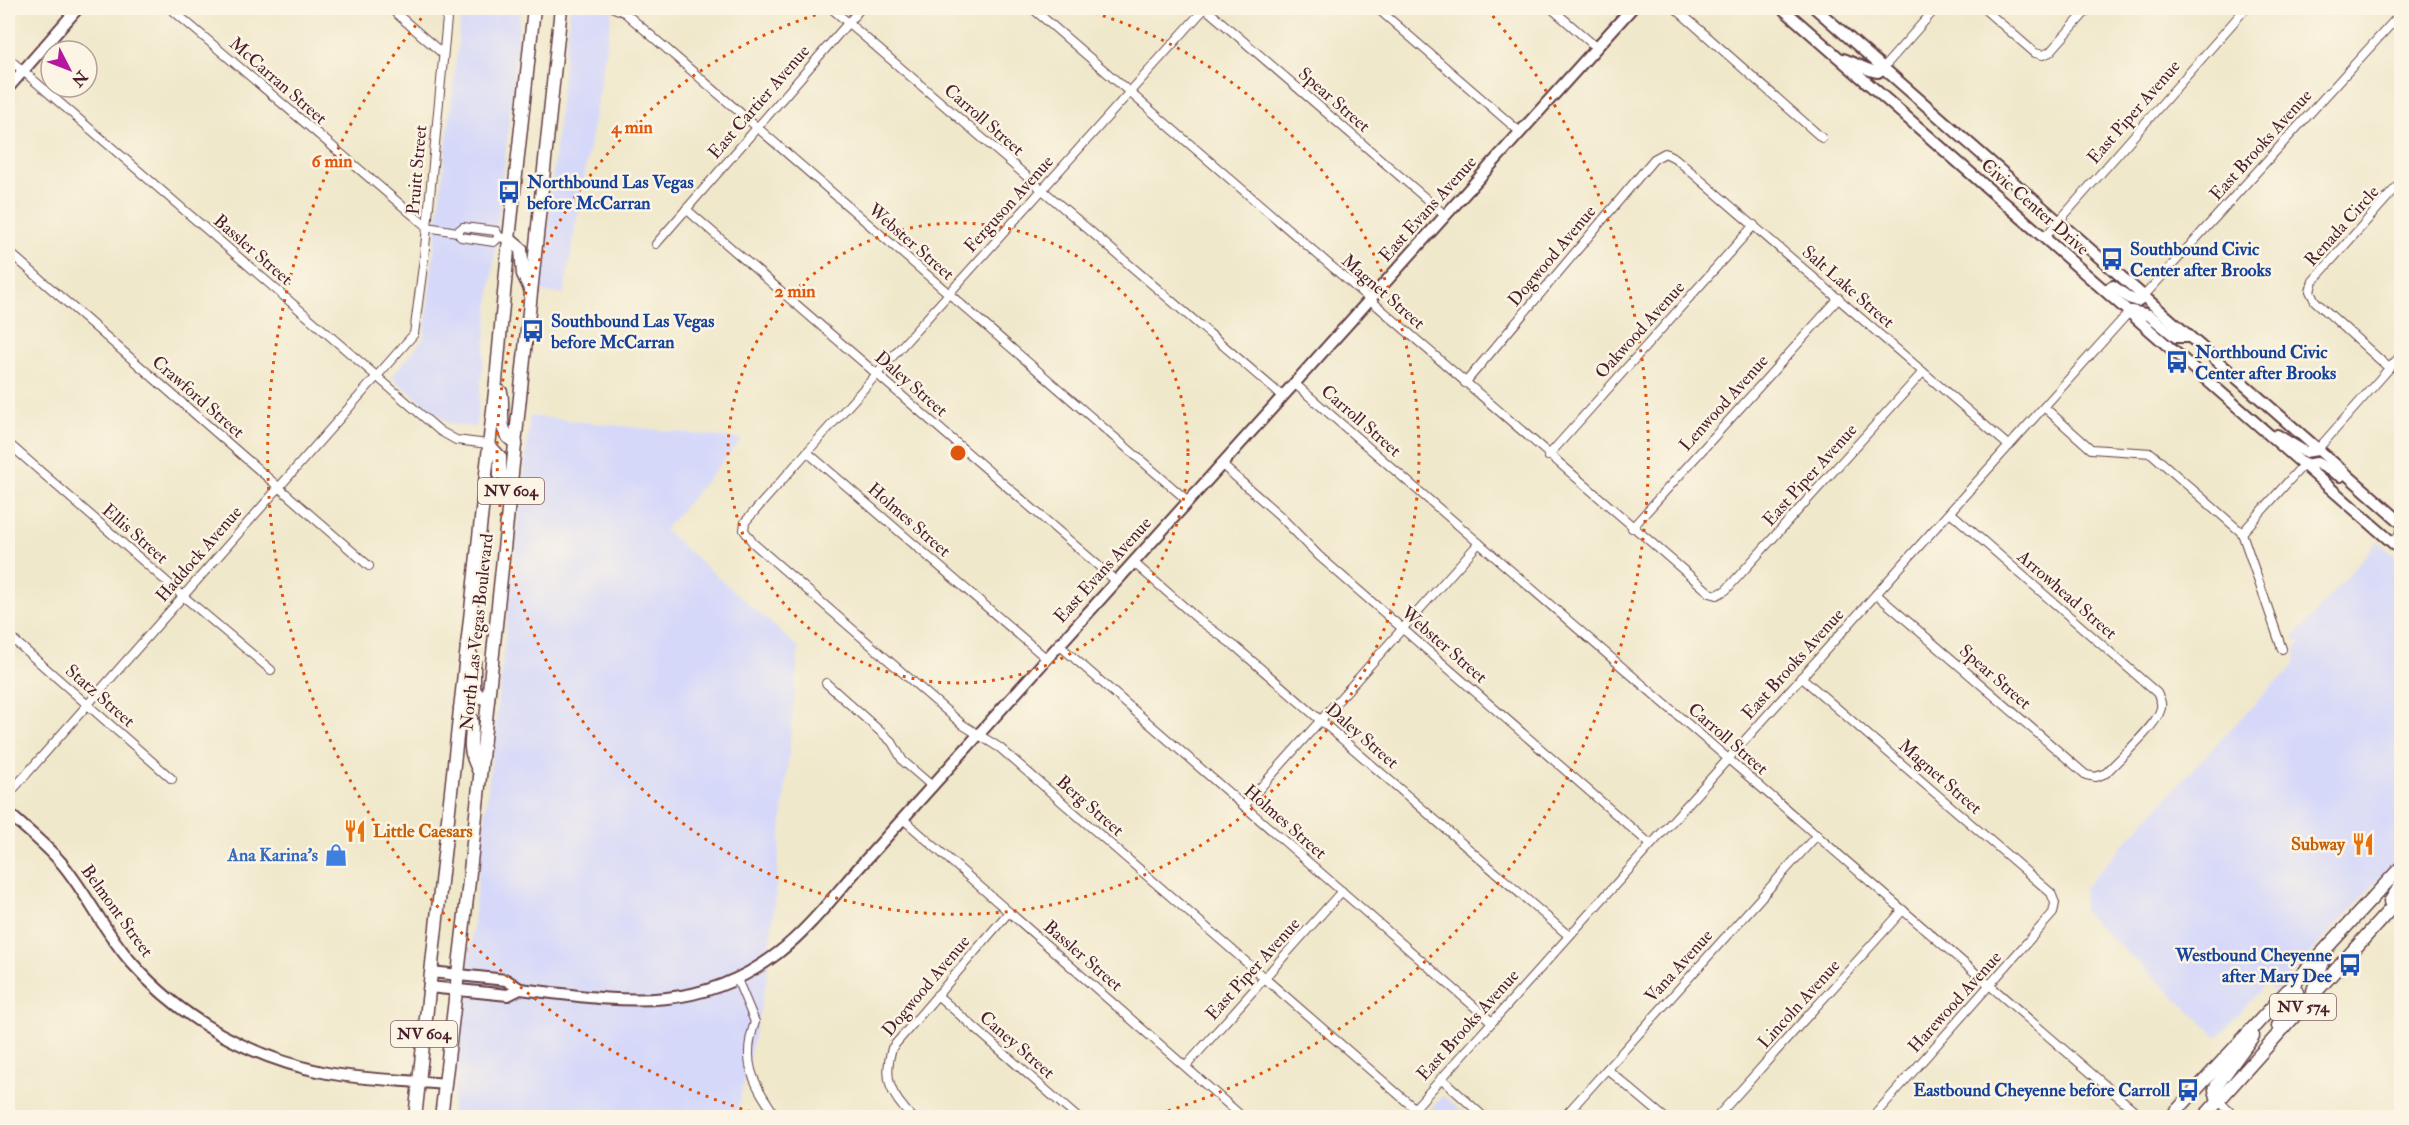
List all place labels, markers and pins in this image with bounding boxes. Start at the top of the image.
place label: Northbound Las Vegas before McCarran [526,171,694,215]
bus stop icon: Northbound Las Vegas before McCarran [496,179,522,205]
place label: Southbound Civic Center after Brooks [2130,238,2271,282]
bus stop icon: Southbound Civic Center after Brooks [2099,246,2125,272]
place label: Southbound Las Vegas before McCarran [550,310,714,354]
bus stop icon: Southbound Las Vegas before McCarran [520,318,546,344]
place label: Northbound Civic Center after Brooks [2194,341,2336,385]
bus stop icon: Northbound Civic Center after Brooks [2164,349,2190,375]
centre of rings [948,443,968,463]
restaurant icon: Little Caesars [342,818,368,844]
place label: Little Caesars [373,820,473,843]
restaurant icon: Subway [2350,831,2376,857]
place label: Subway [2291,833,2346,856]
shop icon: Ana Karina's [323,842,349,868]
place label: Ana Karina's [226,844,318,867]
place label: Westbound Cheyenne after Mary Dee [2175,944,2332,988]
bus stop icon: Westbound Cheyenne after Mary Dee [2337,952,2363,978]
bus stop icon: Eastbound Cheyenne before Carroll [2175,1077,2201,1103]
place label: Eastbound Cheyenne before Carroll [1913,1079,2170,1102]

